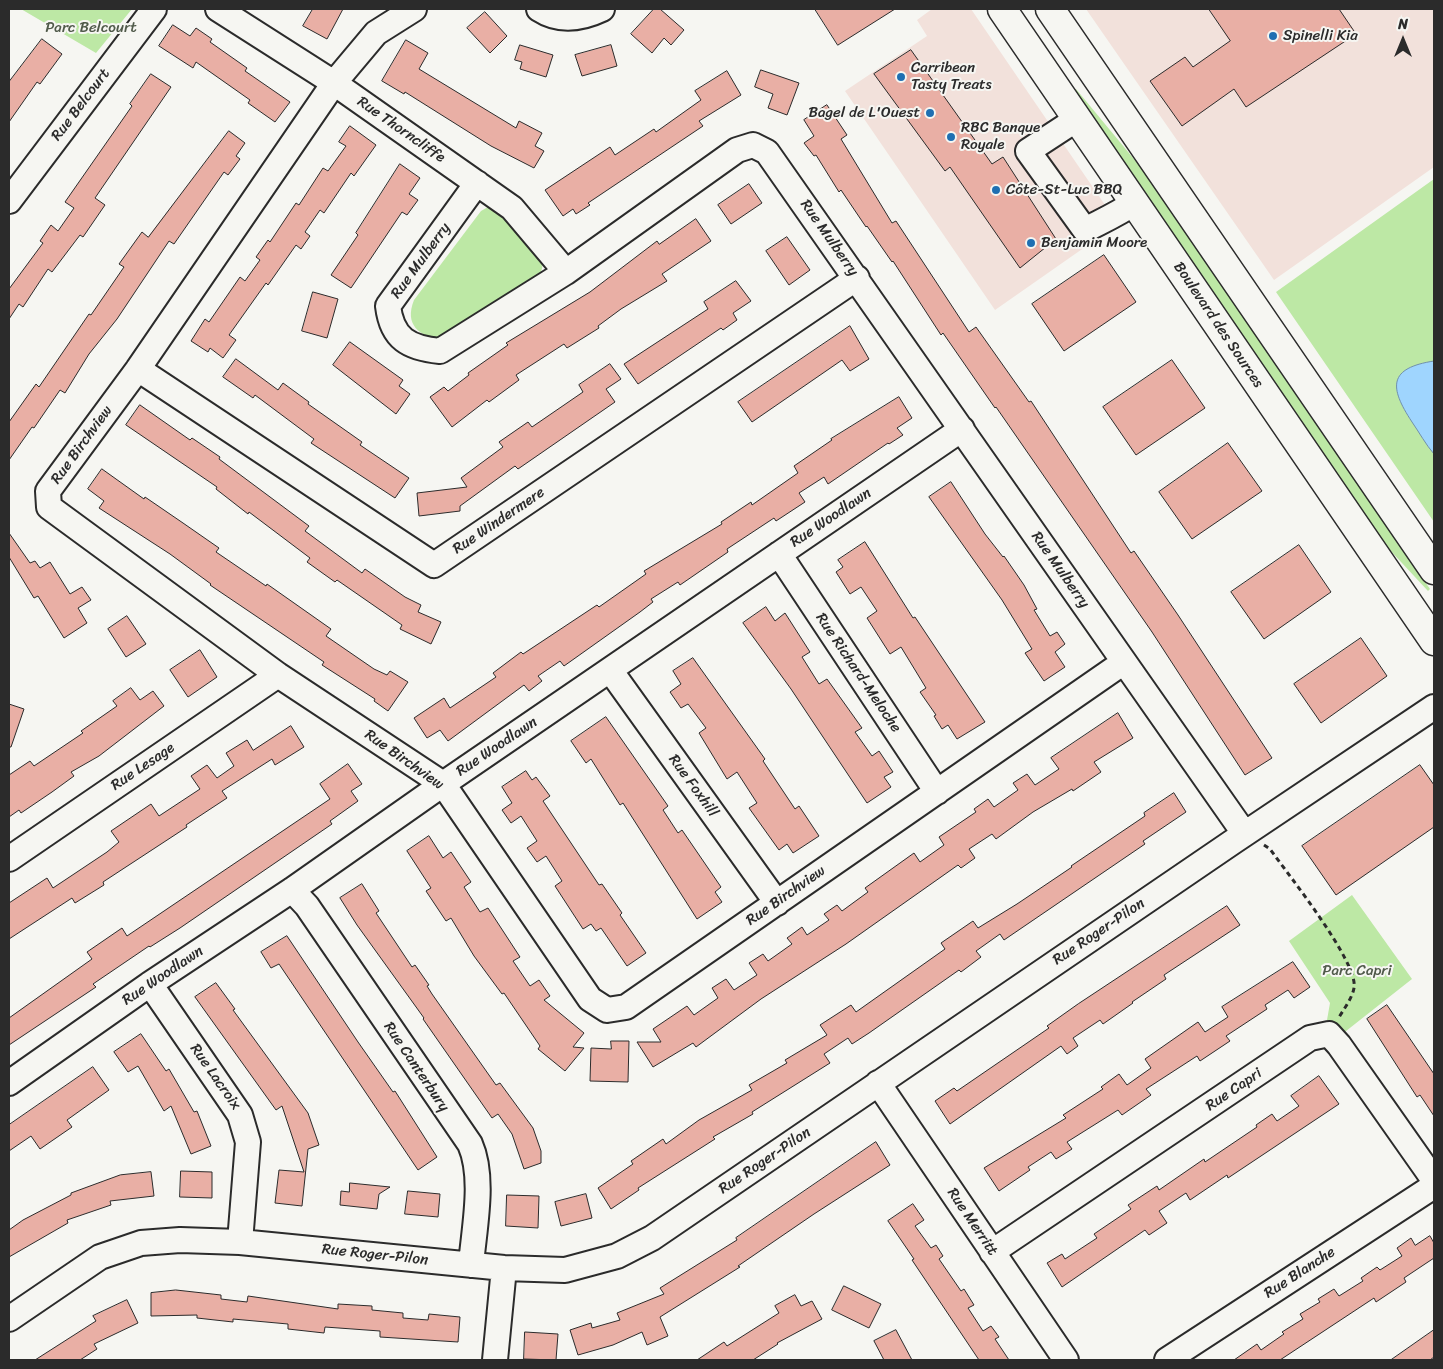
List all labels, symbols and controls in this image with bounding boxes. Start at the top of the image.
text: N [1398,12,1408,37]
north arrow [1378,15,1428,65]
park label: Parc Belcourt [45,19,137,37]
place label: Spinelli Kia [1283,27,1358,45]
marker: Spinelli Kia [1267,30,1279,42]
place label: Carribean Tasty Treats [911,59,992,94]
street label: Rue Belcourt [48,65,114,145]
marker: Carribean Tasty Treats [895,71,907,83]
street label: Rue Thorncliffe [354,93,448,167]
place label: Bagel de L'Ouest [809,104,920,122]
marker: Bagel de L'Ouest [924,107,936,119]
place label: RBC Banque Royale [961,119,1040,154]
marker: RBC Banque Royale [945,131,957,143]
place label: Côte-St-Luc BBQ [1006,181,1122,199]
marker: Côte-St-Luc BBQ [990,184,1002,196]
street label: Rue Mulberry [796,196,862,280]
street label: Rue Mulberry [388,220,454,302]
place label: Benjamin Moore [1041,234,1147,252]
marker: Benjamin Moore [1025,237,1037,249]
street label: Boulevard des Sources [1169,259,1267,391]
street label: Rue Birchview [48,402,116,488]
street label: Rue Windermere [450,484,548,558]
street label: Rue Woodlawn [787,484,875,552]
street label: Rue Mulberry [1027,528,1093,612]
street label: Rue Richard-Meloche [811,610,905,736]
street label: Rue Woodlawn [453,713,541,781]
street label: Rue Birchview [361,726,447,794]
street label: Rue Lesage [108,739,178,795]
street label: Rue Foxhill [664,751,722,821]
street label: Rue Birchview [743,862,829,930]
street label: Rue Roger-Pilon [1050,895,1148,969]
street label: Rue Woodlawn [119,942,207,1010]
park label: Parc Capri [1322,962,1392,980]
street label: Rue Canterbury [379,1019,453,1115]
street label: Rue Lacroix [186,1041,244,1113]
street label: Rue Capri [1202,1065,1266,1115]
street label: Rue Roger-Pilon [716,1124,814,1198]
street label: Rue Merritt [943,1185,1001,1259]
street label: Rue Roger-Pilon [321,1240,429,1270]
street label: Rue Blanche [1261,1243,1339,1303]

